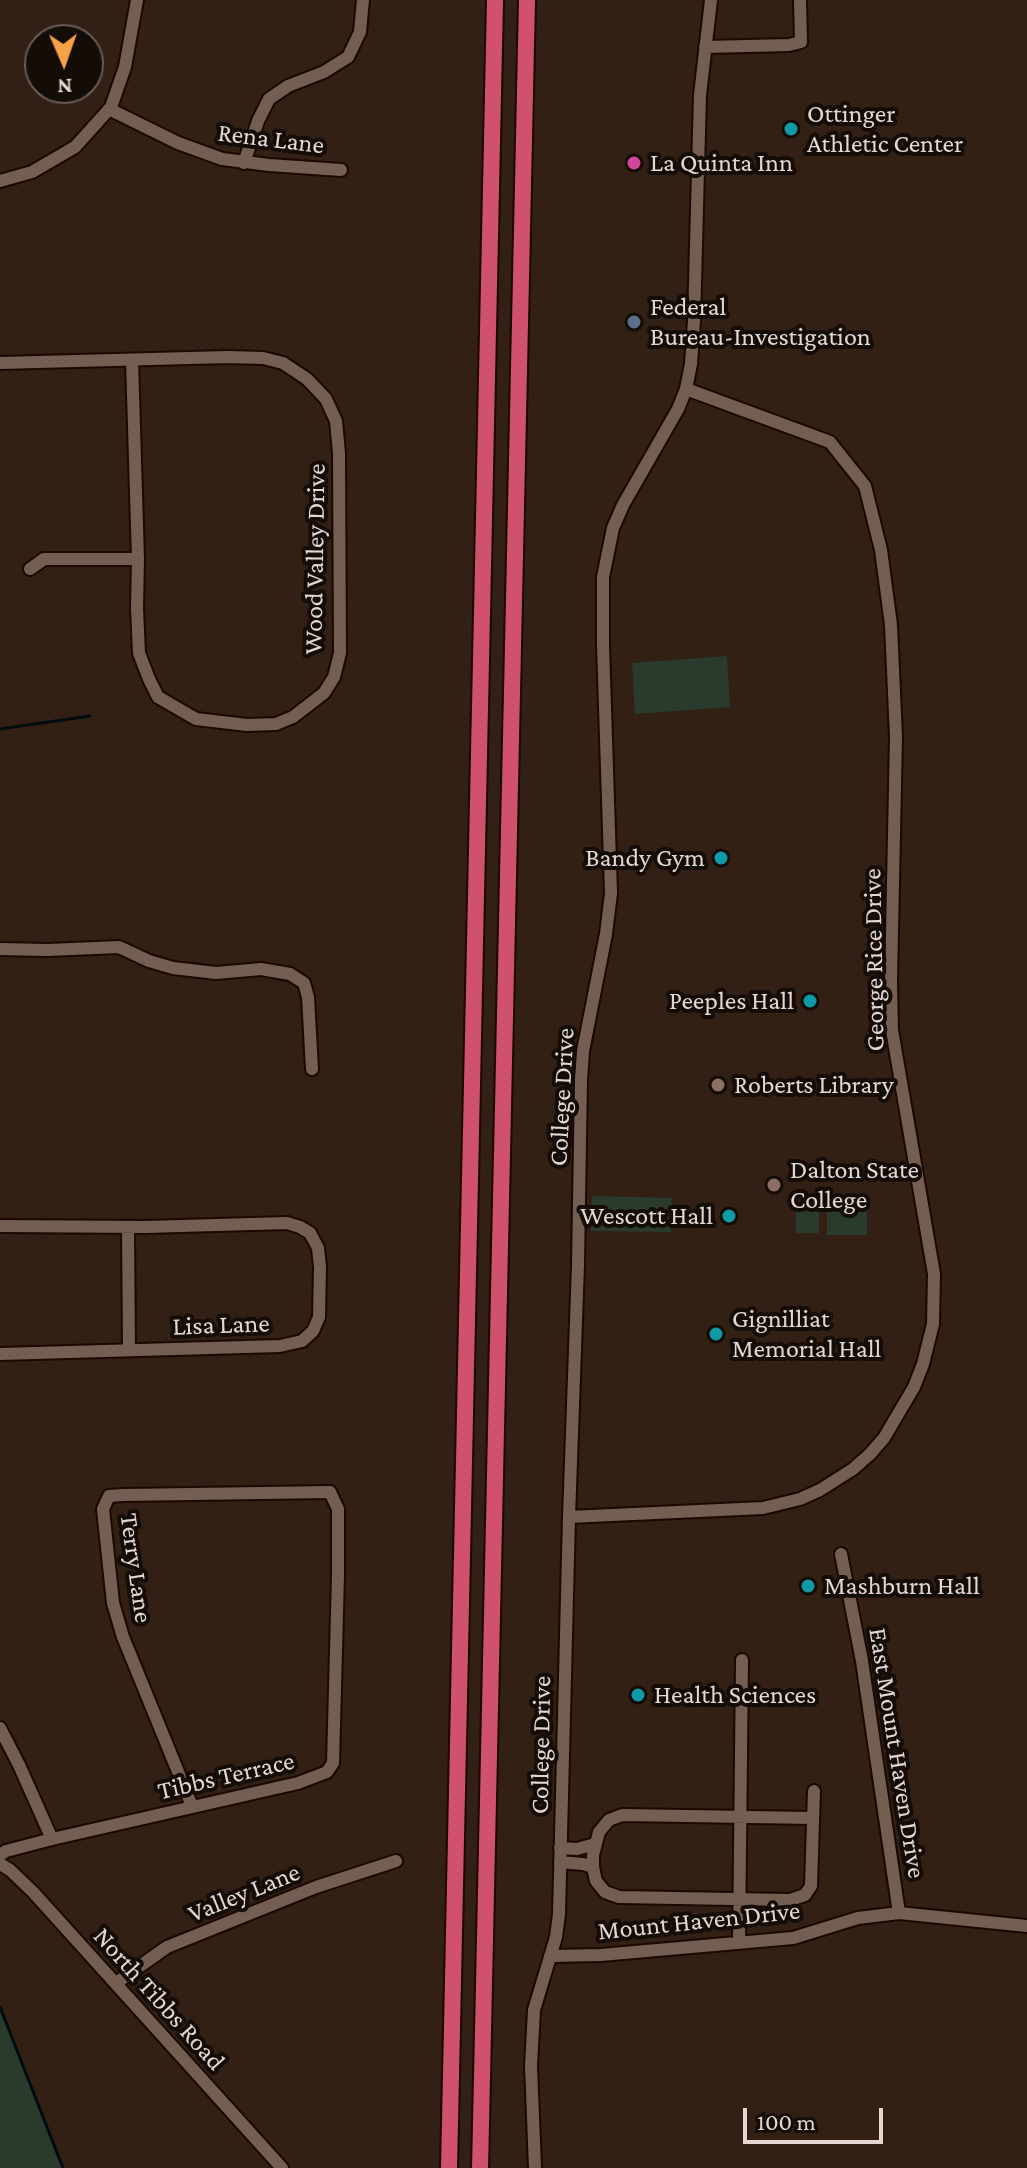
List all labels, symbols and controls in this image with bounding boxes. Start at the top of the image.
north arrow [24,24,104,104]
text: N [57,74,73,99]
place label: Ottinger Athletic Center [807,98,963,160]
street label: Rena Lane [216,117,326,161]
marker: Ottinger Athletic Center [782,120,800,138]
place label: La Quinta Inn [650,147,793,179]
marker: La Quinta Inn [625,154,643,172]
place label: Federal Bureau-Investigation [650,291,871,352]
marker: Federal Bureau-Investigation [625,313,643,331]
street label: Wood Valley Drive [298,463,332,655]
place label: Bandy Gym [585,842,705,874]
marker: Bandy Gym [712,849,730,867]
street label: George Rice Drive [857,868,891,1052]
place label: Peeples Hall [669,985,794,1017]
marker: Peeples Hall [801,992,819,1010]
street label: College Drive [543,1027,581,1167]
place label: Roberts Library [734,1069,894,1101]
marker: Roberts Library [709,1076,727,1094]
place label: Dalton State College [790,1154,919,1216]
marker: Dalton State College [765,1176,783,1194]
place label: Wescott Hall [580,1200,713,1232]
marker: Wescott Hall [720,1207,738,1225]
place label: Gignilliat Memorial Hall [732,1303,881,1364]
street label: Lisa Lane [172,1308,270,1342]
marker: Gignilliat Memorial Hall [707,1325,725,1343]
street label: Terry Lane [113,1511,159,1625]
place label: Mashburn Hall [824,1570,980,1602]
marker: Mashburn Hall [799,1577,817,1595]
street label: East Mount Haven Drive [862,1626,932,1880]
street label: College Drive [524,1675,558,1815]
place label: Health Sciences [654,1679,816,1711]
marker: Health Sciences [629,1686,647,1704]
street label: Tibbs Terrace [155,1745,297,1807]
street label: Valley Lane [183,1856,305,1930]
street label: Mount Haven Drive [596,1895,802,1947]
street label: North Tibbs Road [87,1921,231,2077]
scale bar [747,2092,887,2142]
text: 100 m [757,2108,816,2135]

